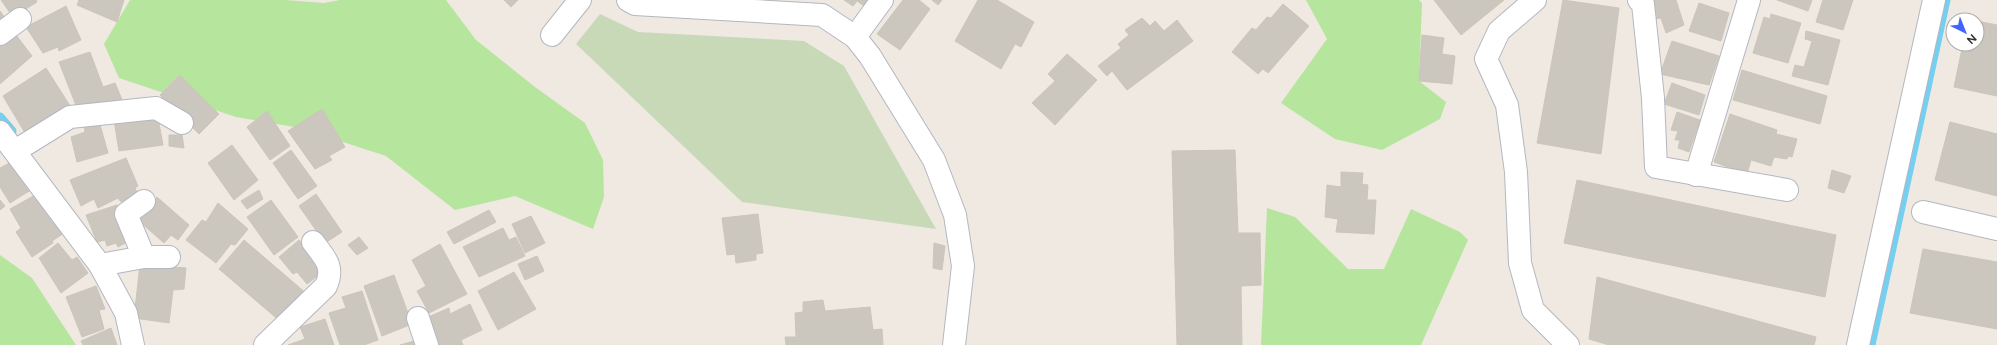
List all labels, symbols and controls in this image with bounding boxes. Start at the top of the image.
north arrow [1945,12,1985,52]
text: N [1964,31,1979,47]

